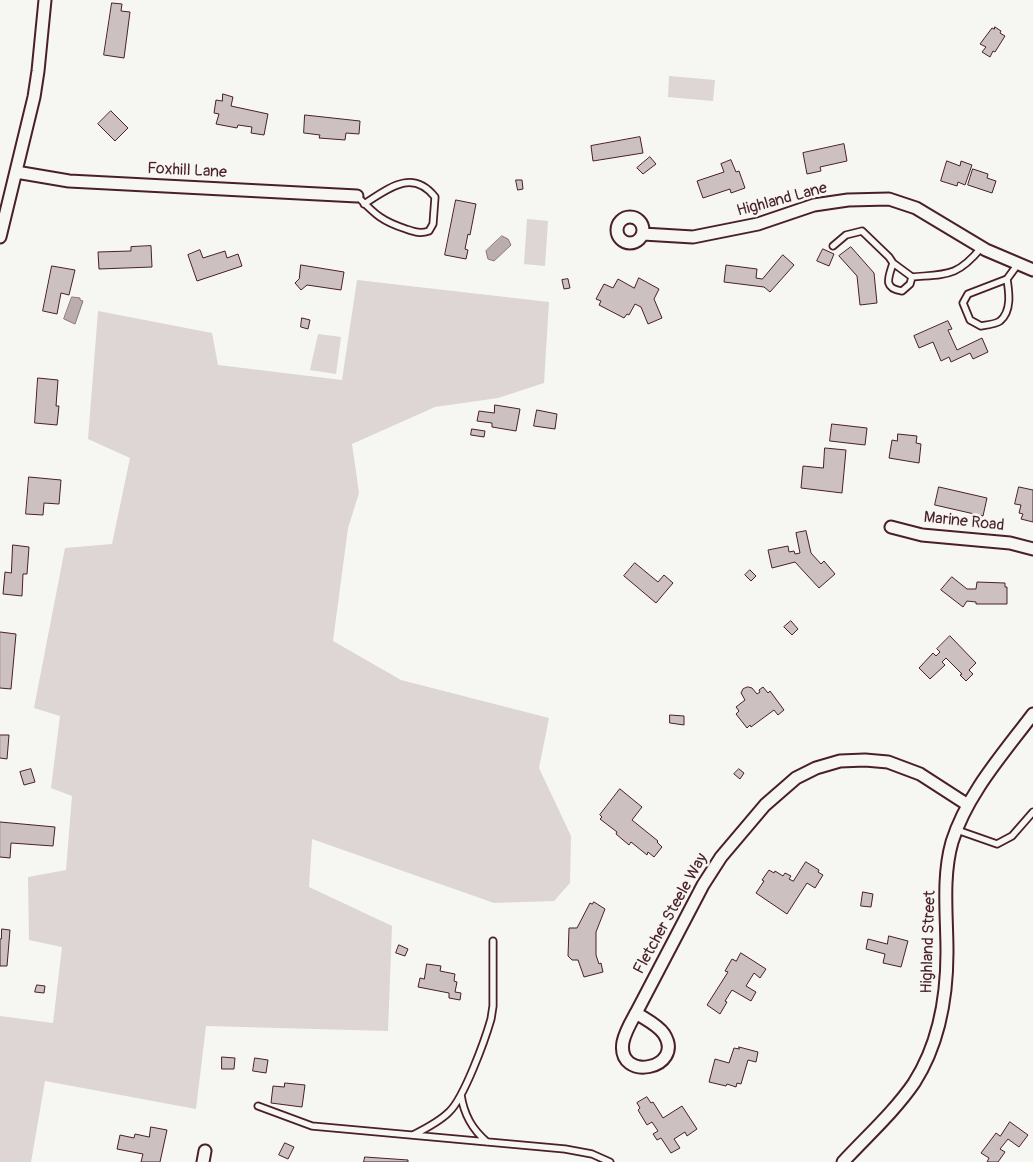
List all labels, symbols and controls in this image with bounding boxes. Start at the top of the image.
street label: Foxhill Lane [147,159,227,183]
street label: Highland Lane [735,179,829,221]
street label: Marine Road [923,508,1005,536]
street label: Fletcher Steele Way [630,850,712,978]
street label: Highland Street [918,890,940,994]

